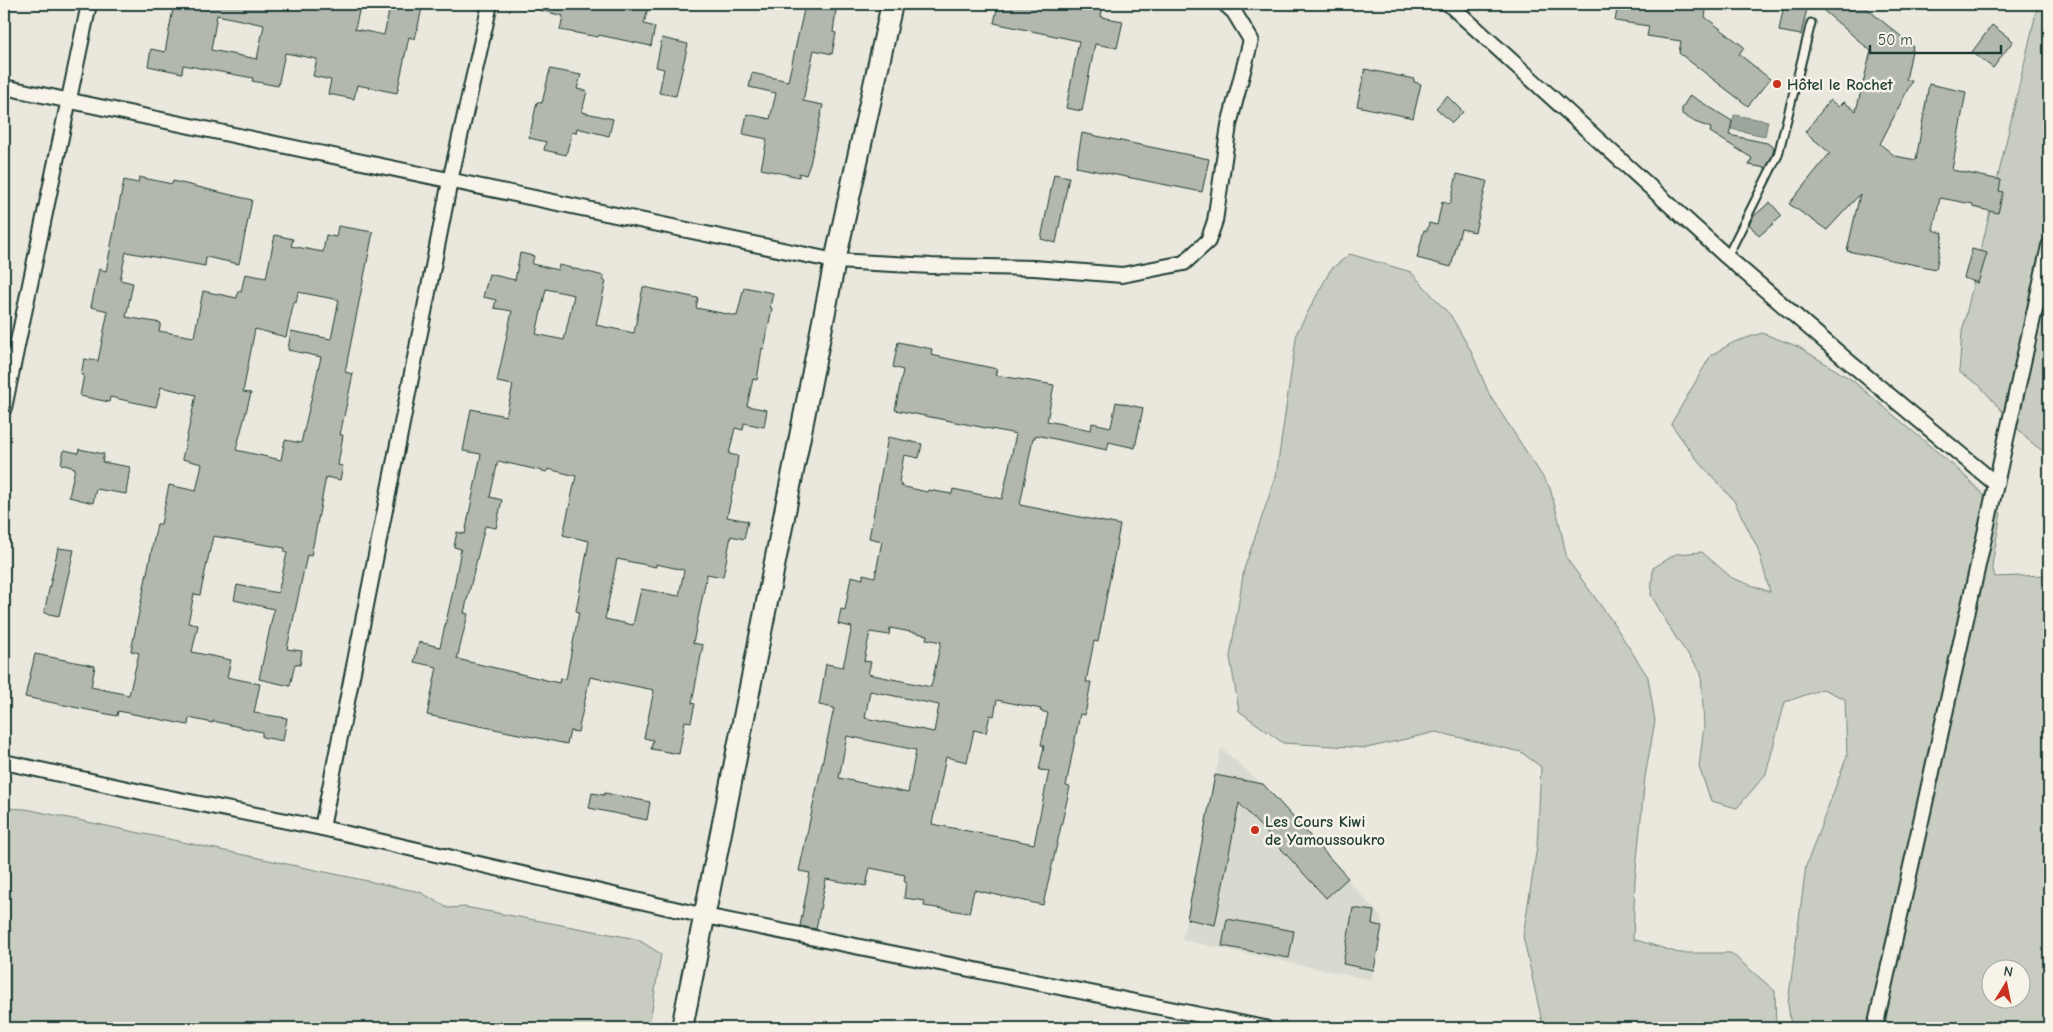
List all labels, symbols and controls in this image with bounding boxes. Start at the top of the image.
scale bar [1870,22,2002,54]
text: 50 m [1878,31,1913,49]
place label: Hôtel le Rochet [1787,76,1894,94]
marker: Hôtel le Rochet [1771,78,1783,90]
place label: Les Cours Kiwi de Yamoussoukro [1265,813,1385,849]
marker: Les Cours Kiwi de Yamoussoukro [1249,824,1261,836]
north arrow [1980,960,2030,1010]
text: N [2002,963,2014,981]

